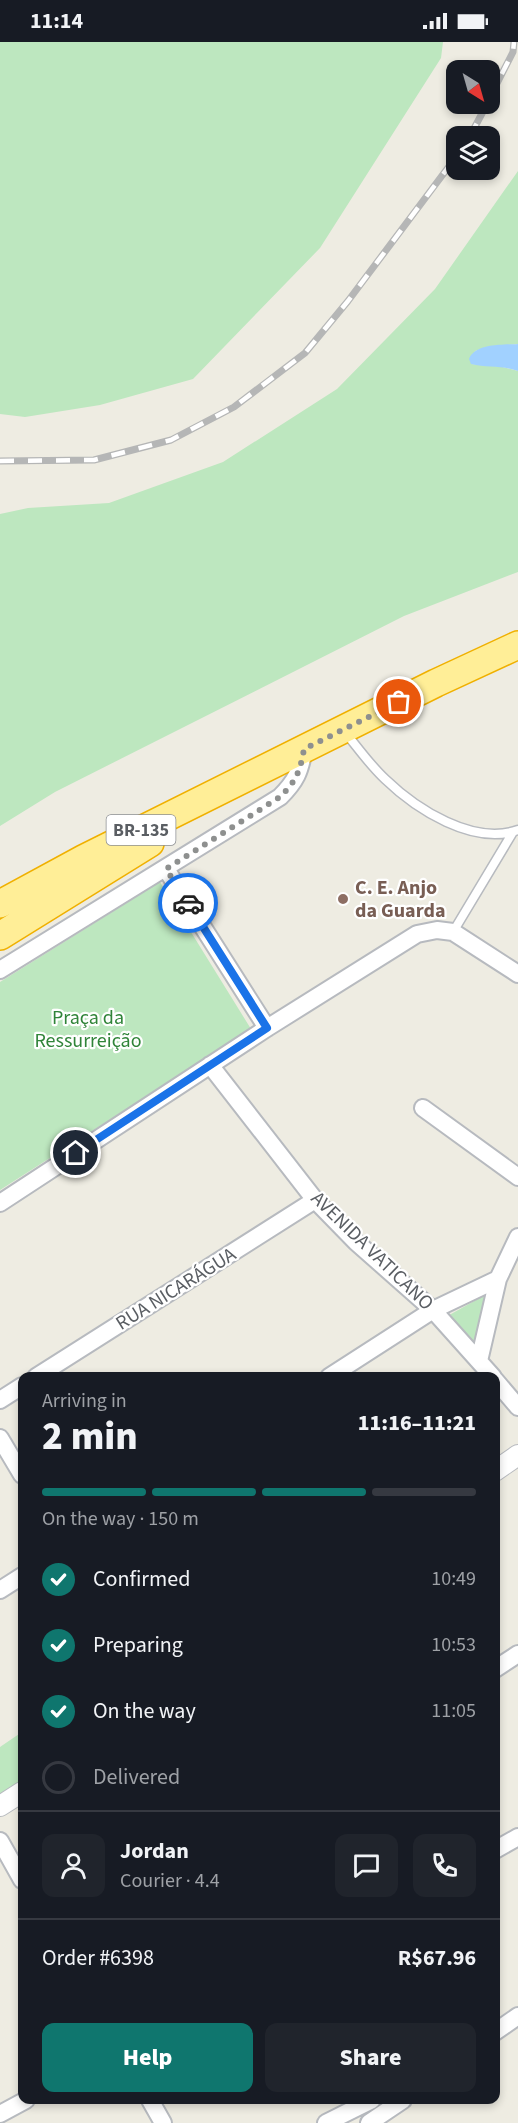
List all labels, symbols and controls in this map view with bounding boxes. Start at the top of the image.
text: 11:14 [30,5,83,37]
north arrow [446,60,500,114]
map controls [446,60,500,180]
button: layers [446,126,500,180]
pin [373,676,424,727]
icon: bag [382,685,415,718]
road number: BR-135 [106,815,176,845]
courier [158,873,218,933]
place label: C. E. Anjo da Guarda [355,874,445,925]
icon: car [172,887,205,920]
marker: C. E. Anjo da Guarda [336,892,350,906]
park label: Praça da Ressurreição [34,1004,142,1055]
pin [50,1127,101,1178]
icon: home [59,1136,92,1169]
street label: AVENIDA VATICANO [304,1185,440,1317]
street label: RUA NICARÁGUA [110,1241,242,1337]
text: Arriving in [42,1387,127,1415]
text: 11:16–11:21 [358,1407,476,1439]
text: 2 min [42,1409,138,1465]
text: On the way · 150 m [42,1505,199,1533]
icon: check [42,1563,75,1596]
text: Confirmed [93,1563,190,1595]
text: 10:49 [431,1565,476,1593]
icon: check [42,1629,75,1662]
text: Preparing [93,1629,183,1661]
text: 10:53 [431,1631,476,1659]
icon: check [42,1695,75,1728]
text: On the way [93,1695,196,1727]
text: 11:05 [431,1697,476,1725]
text: Delivered [93,1761,180,1793]
button: person [42,1834,105,1897]
button: chat [335,1834,398,1897]
button: phone [413,1834,476,1897]
text: Jordan [120,1835,189,1867]
text: Courier · 4.4 [120,1867,220,1895]
text: Order #6398 [42,1942,154,1974]
text: R$67.96 [398,1942,476,1974]
button: Help [42,2023,253,2092]
button: Share [265,2023,476,2092]

